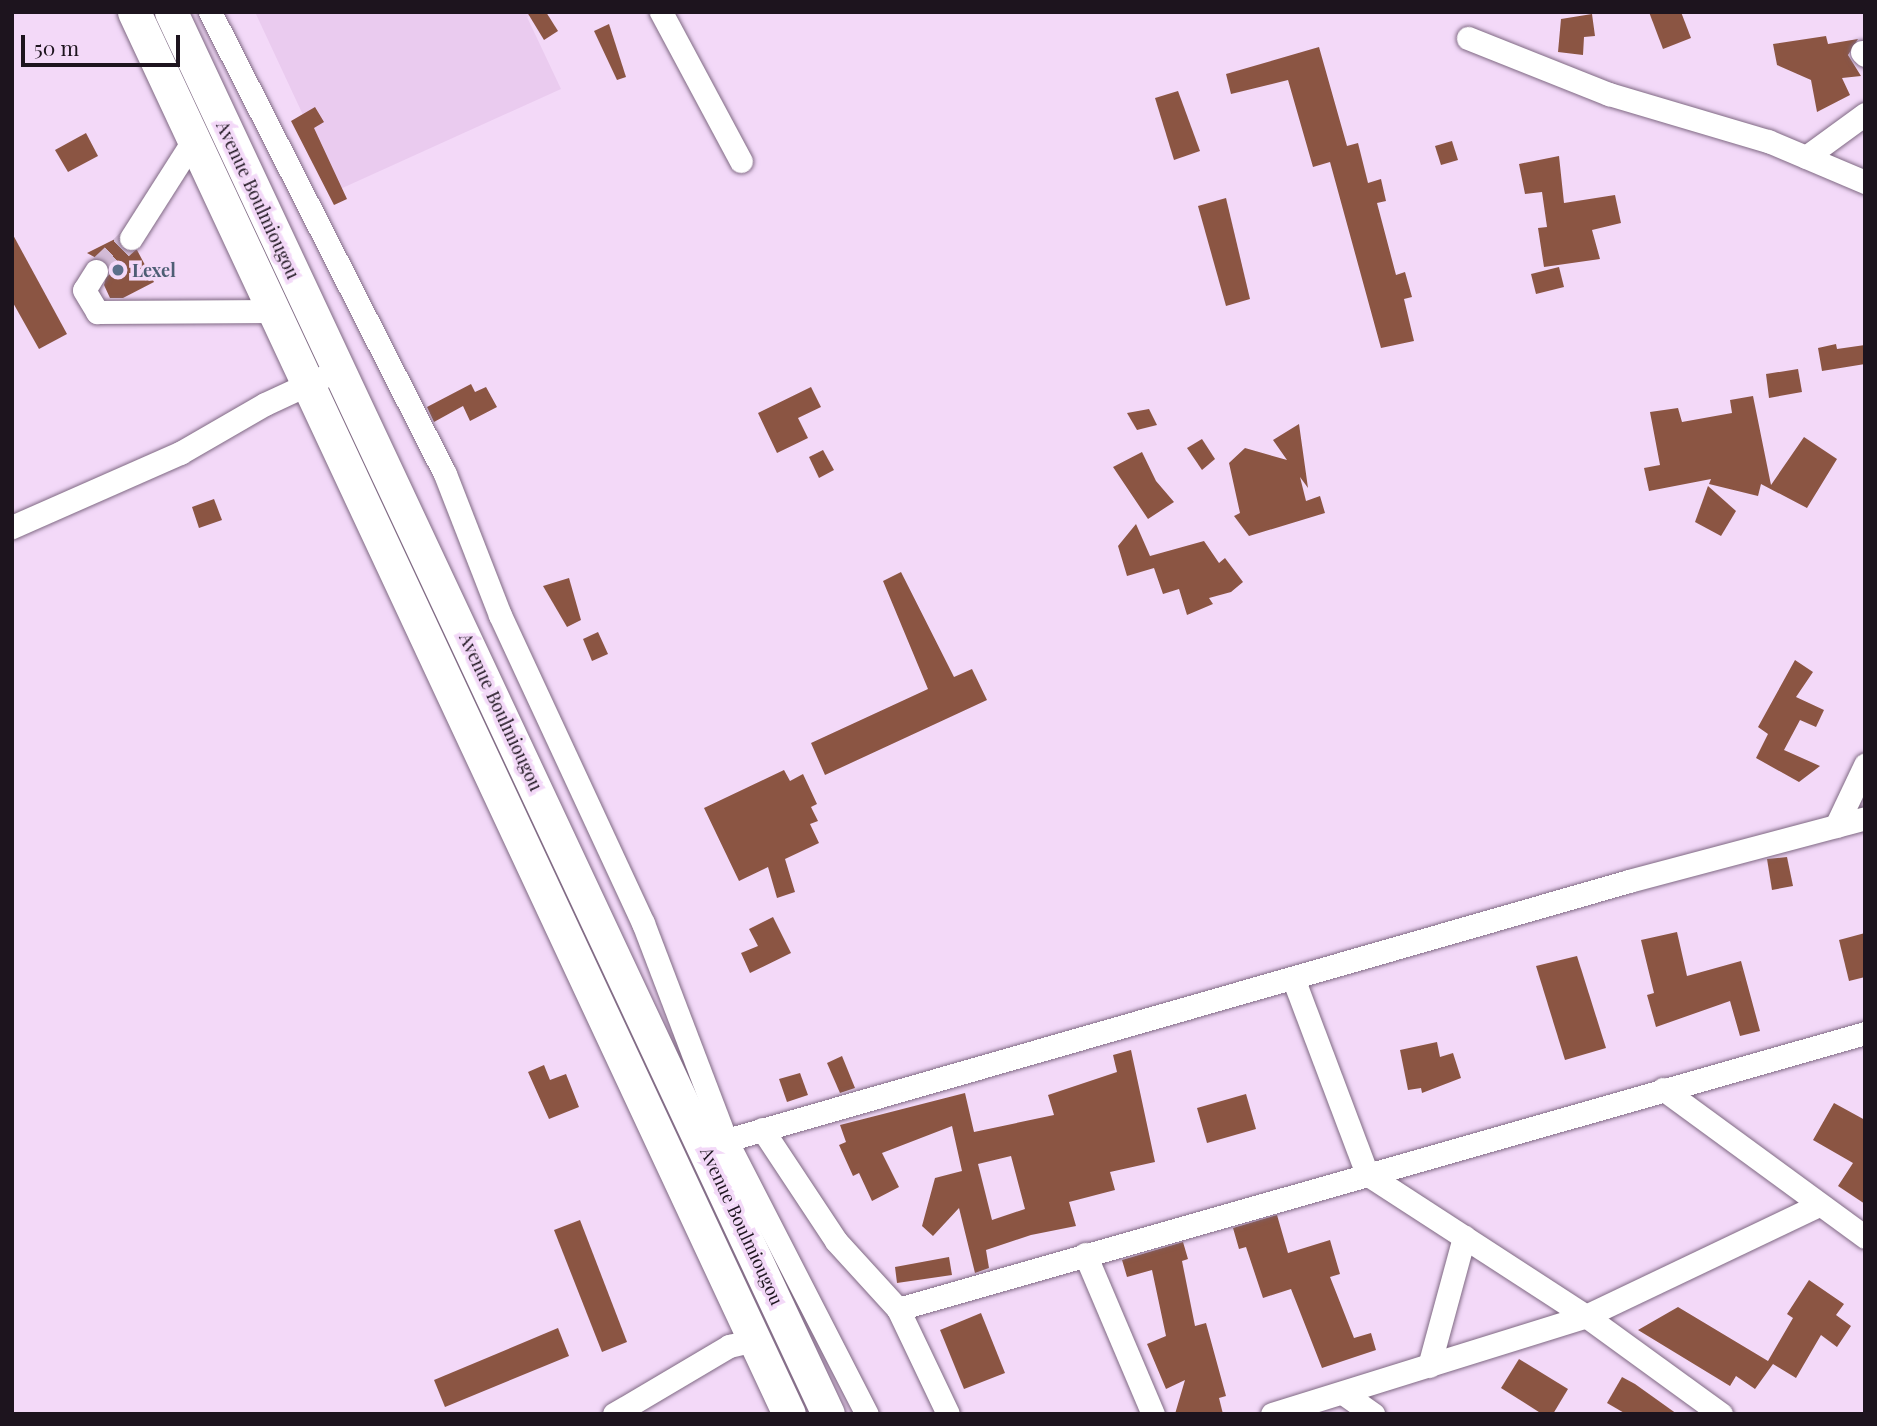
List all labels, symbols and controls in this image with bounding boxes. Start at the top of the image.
scale bar [24,21,184,65]
text: 50 m [34,33,79,61]
street label: Avenue Boulmiougou [212,118,304,282]
place label: Lexel [132,259,176,281]
marker: Lexel [110,262,126,278]
street label: Avenue Boulmiougou [455,630,547,794]
street label: Avenue Boulmiougou [696,1144,788,1308]

